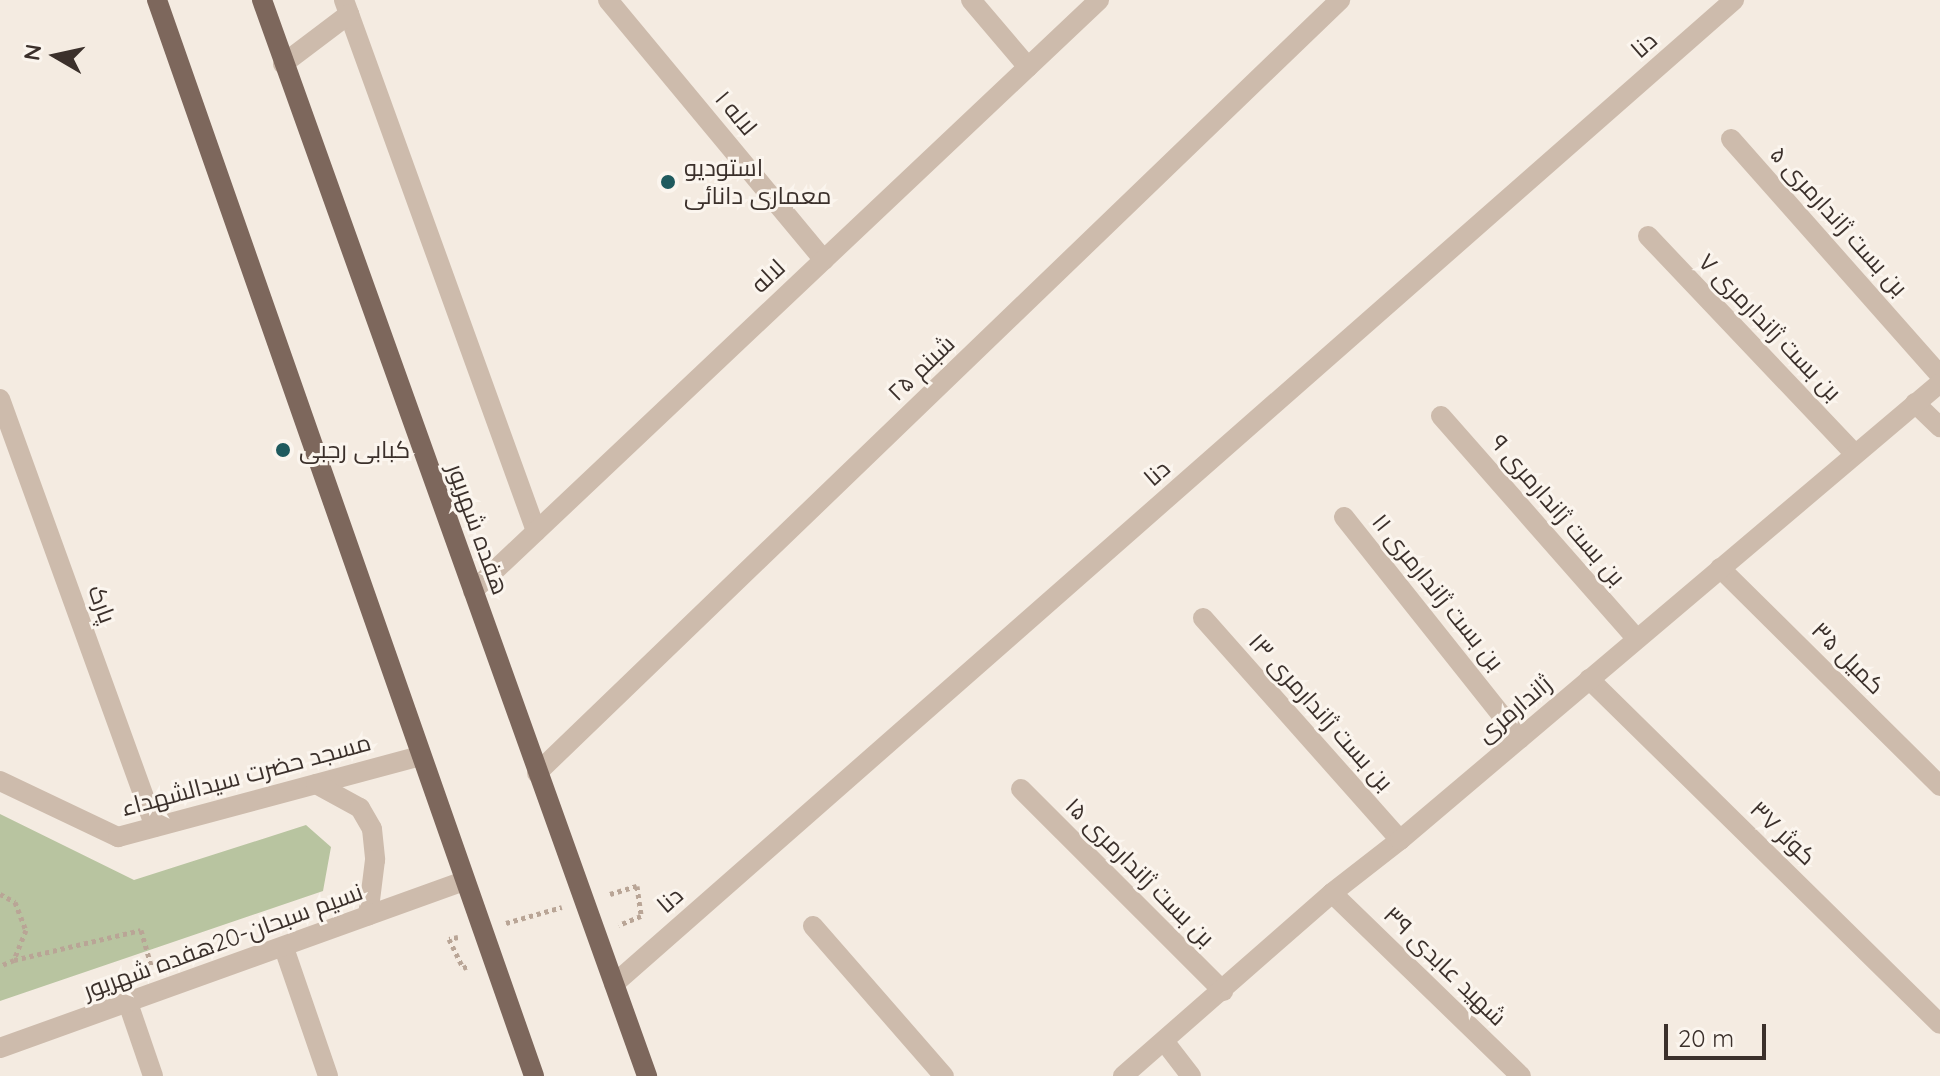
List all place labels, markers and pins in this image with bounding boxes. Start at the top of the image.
place label: استودیو معماری دانائی [684,154,831,210]
marker: استودیو معماری دانائی [659,173,677,191]
place label: کبابی رجبی [299,436,410,464]
marker: کبابی رجبی [274,441,292,459]

